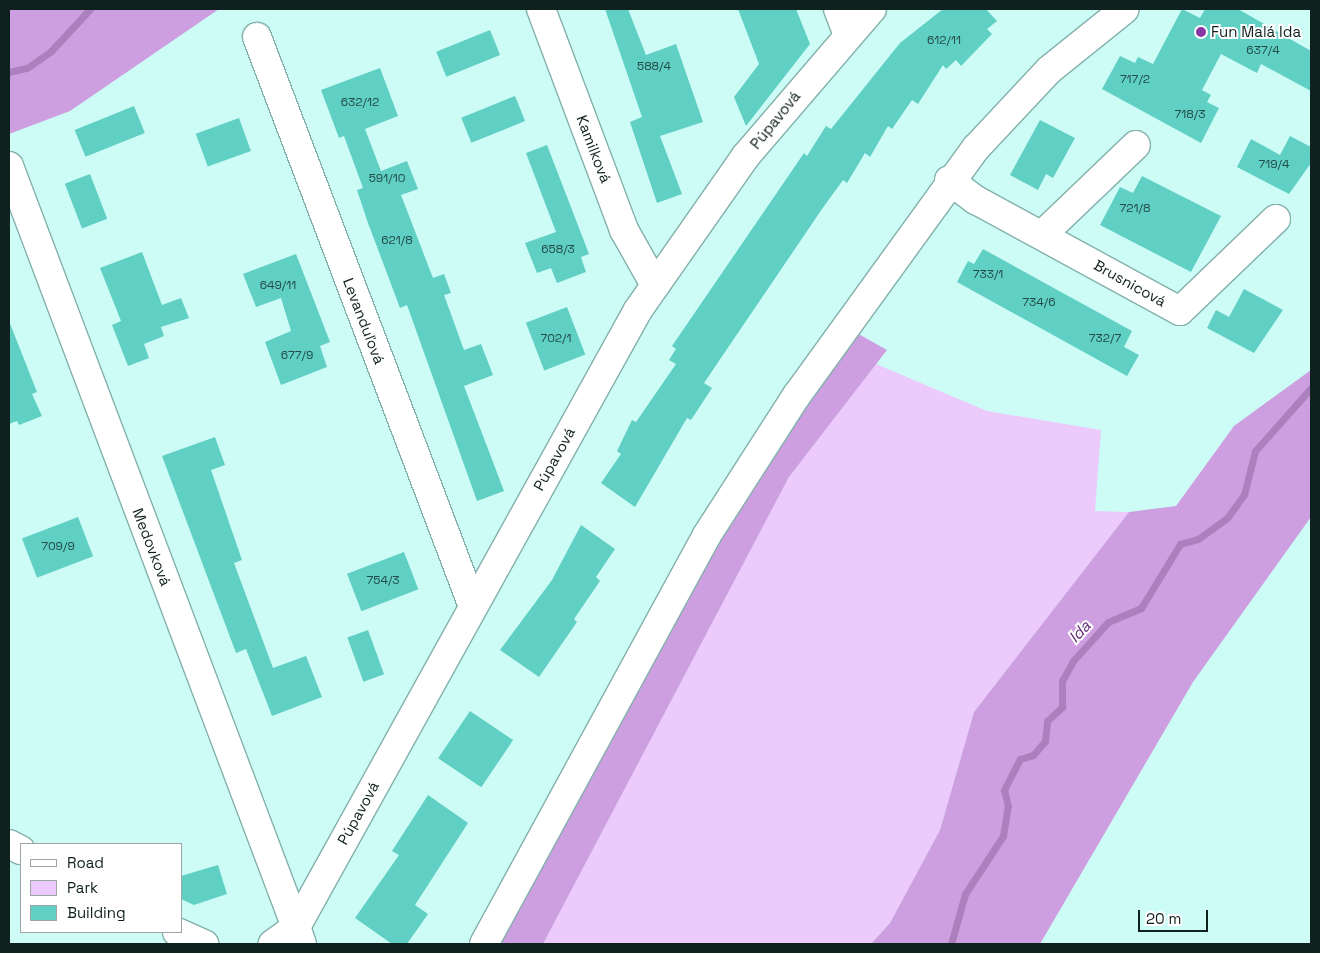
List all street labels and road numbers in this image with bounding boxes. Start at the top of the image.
street label: Púpavová [746,87,804,153]
street label: Kamilková [573,113,615,185]
street label: Brusnicová [1091,256,1169,310]
street label: Levanduľová [339,275,389,367]
street label: Púpavová [529,424,579,494]
street label: Medovková [129,506,175,588]
street label: Púpavová [333,778,383,848]

